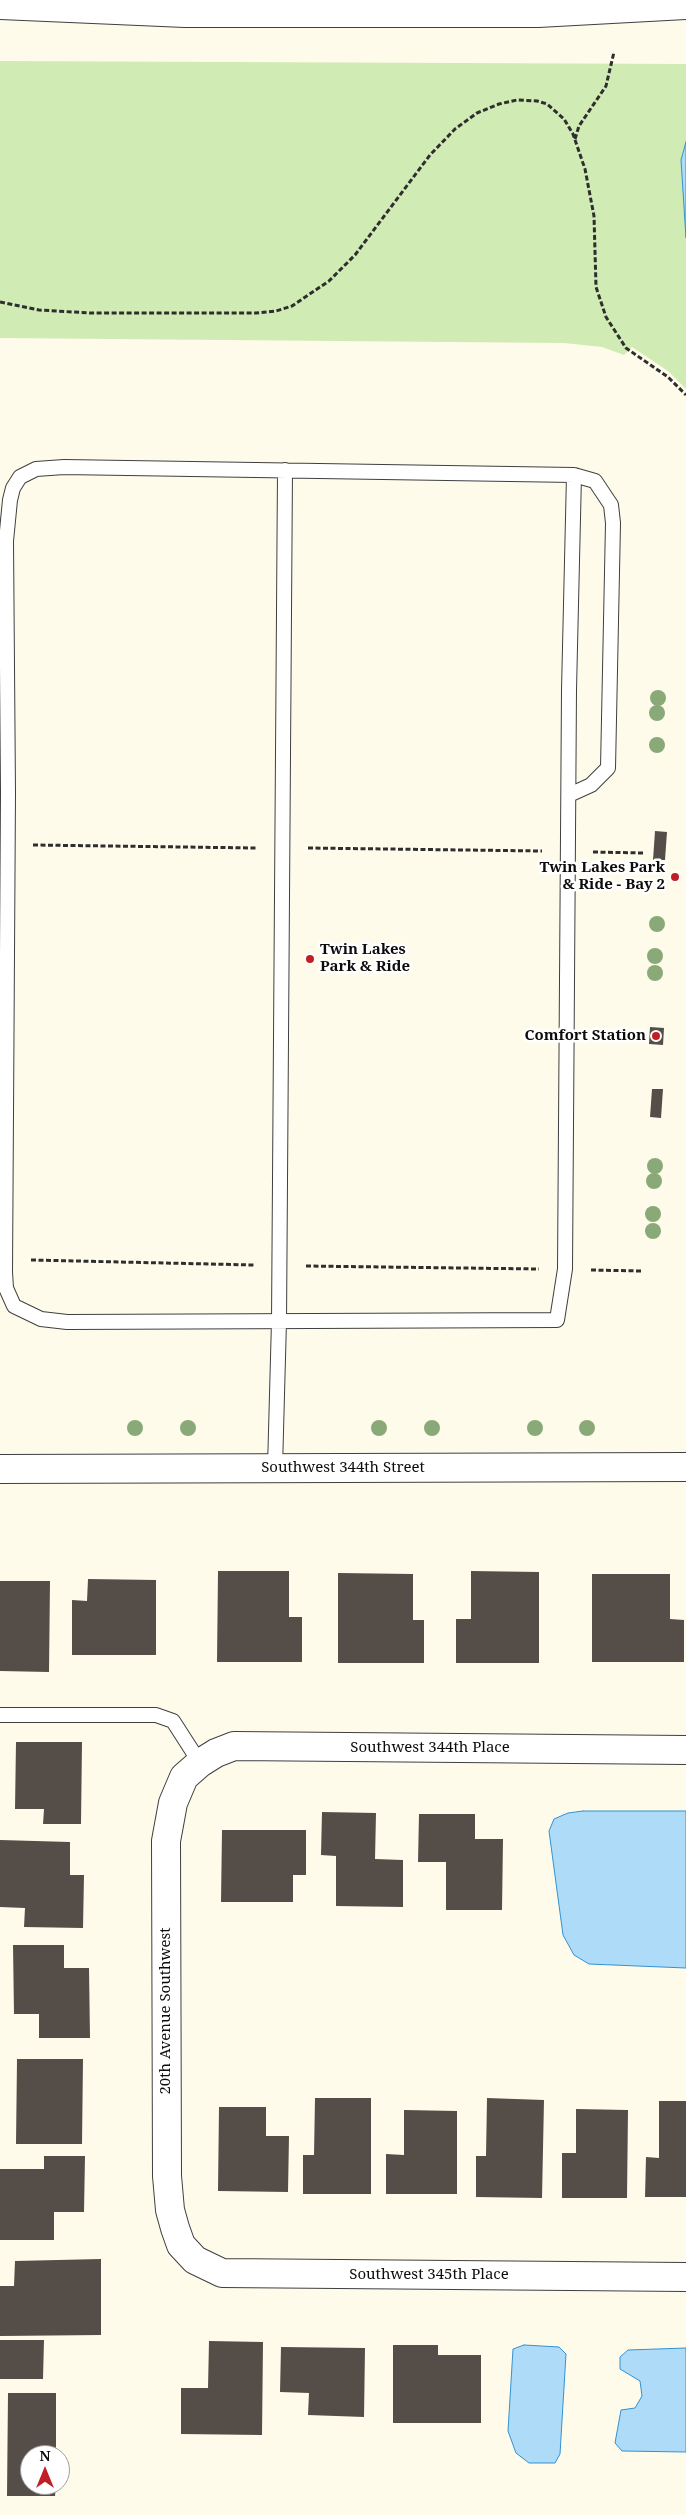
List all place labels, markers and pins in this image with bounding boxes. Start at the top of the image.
place label: Twin Lakes Park & Ride - Bay 2 [539,859,665,894]
marker: Twin Lakes Park & Ride - Bay 2 [669,871,681,883]
place label: Twin Lakes Park & Ride [320,941,410,976]
marker: Twin Lakes Park & Ride [304,953,316,965]
place label: Comfort Station [525,1027,646,1045]
marker: Comfort Station [650,1030,662,1042]

